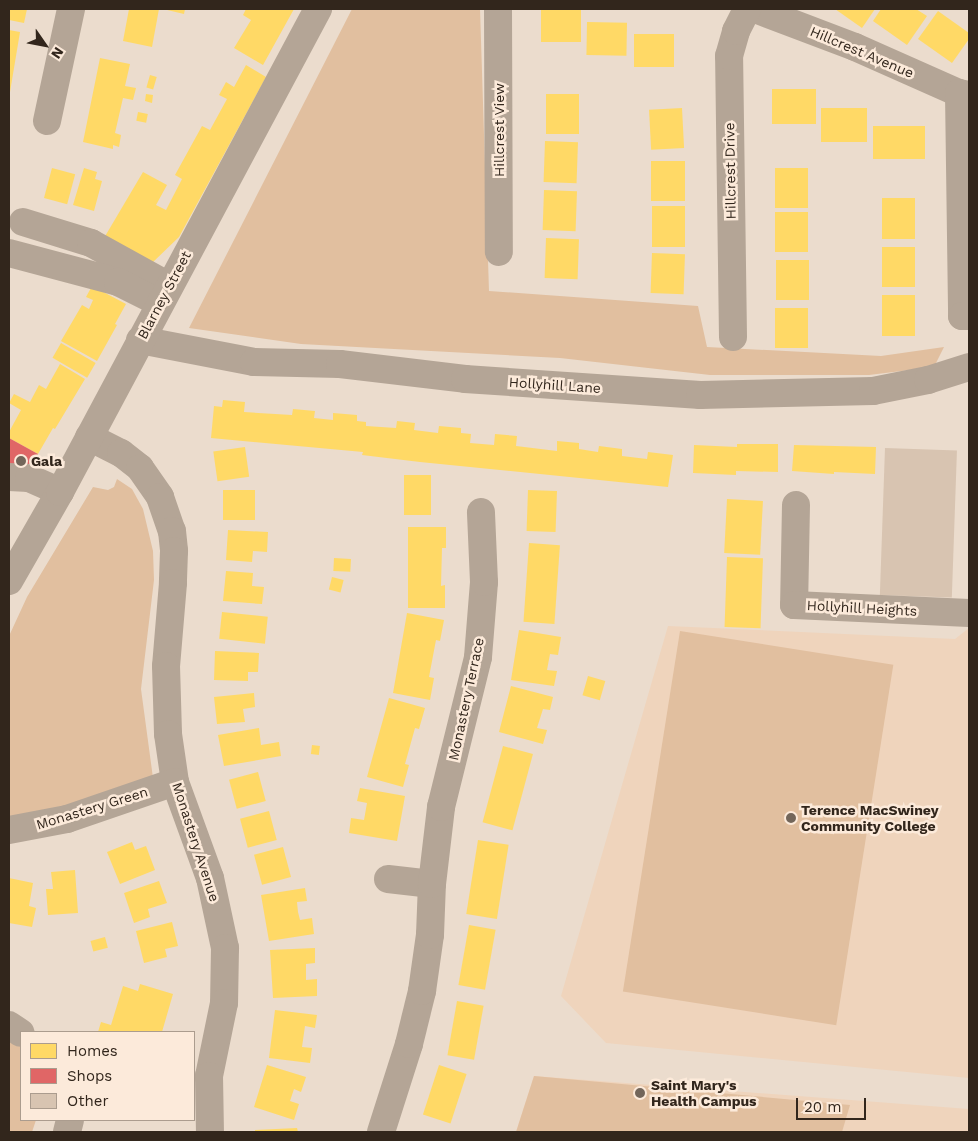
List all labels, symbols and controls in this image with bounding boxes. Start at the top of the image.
north arrow [20,20,70,70]
street label: Hillcrest Avenue [807,22,917,82]
text: N [48,44,67,62]
street label: Hillcrest View [491,83,507,177]
street label: Hillcrest Drive [721,122,739,220]
street label: Blarney Street [134,248,194,342]
street label: Hollyhill Lane [508,373,602,397]
place label: Gala [31,453,62,469]
marker: Gala [15,455,27,467]
street label: Hollyhill Heights [806,597,918,619]
street label: Monastery Terrace [445,636,487,762]
street label: Monastery Avenue [169,780,223,904]
street label: Monastery Green [34,783,150,833]
place label: Terence MacSwiney Community College [801,802,939,834]
marker: Terence MacSwiney Community College [785,812,797,824]
legend [20,1031,195,1121]
text: Homes [67,1042,118,1060]
text: Shops [67,1067,112,1085]
place label: Saint Mary's Health Campus [651,1077,757,1110]
marker: Saint Mary's Health Campus [633,1086,647,1100]
scale bar [798,1088,868,1120]
text: Other [67,1092,109,1110]
text: 20 m [804,1098,842,1116]

